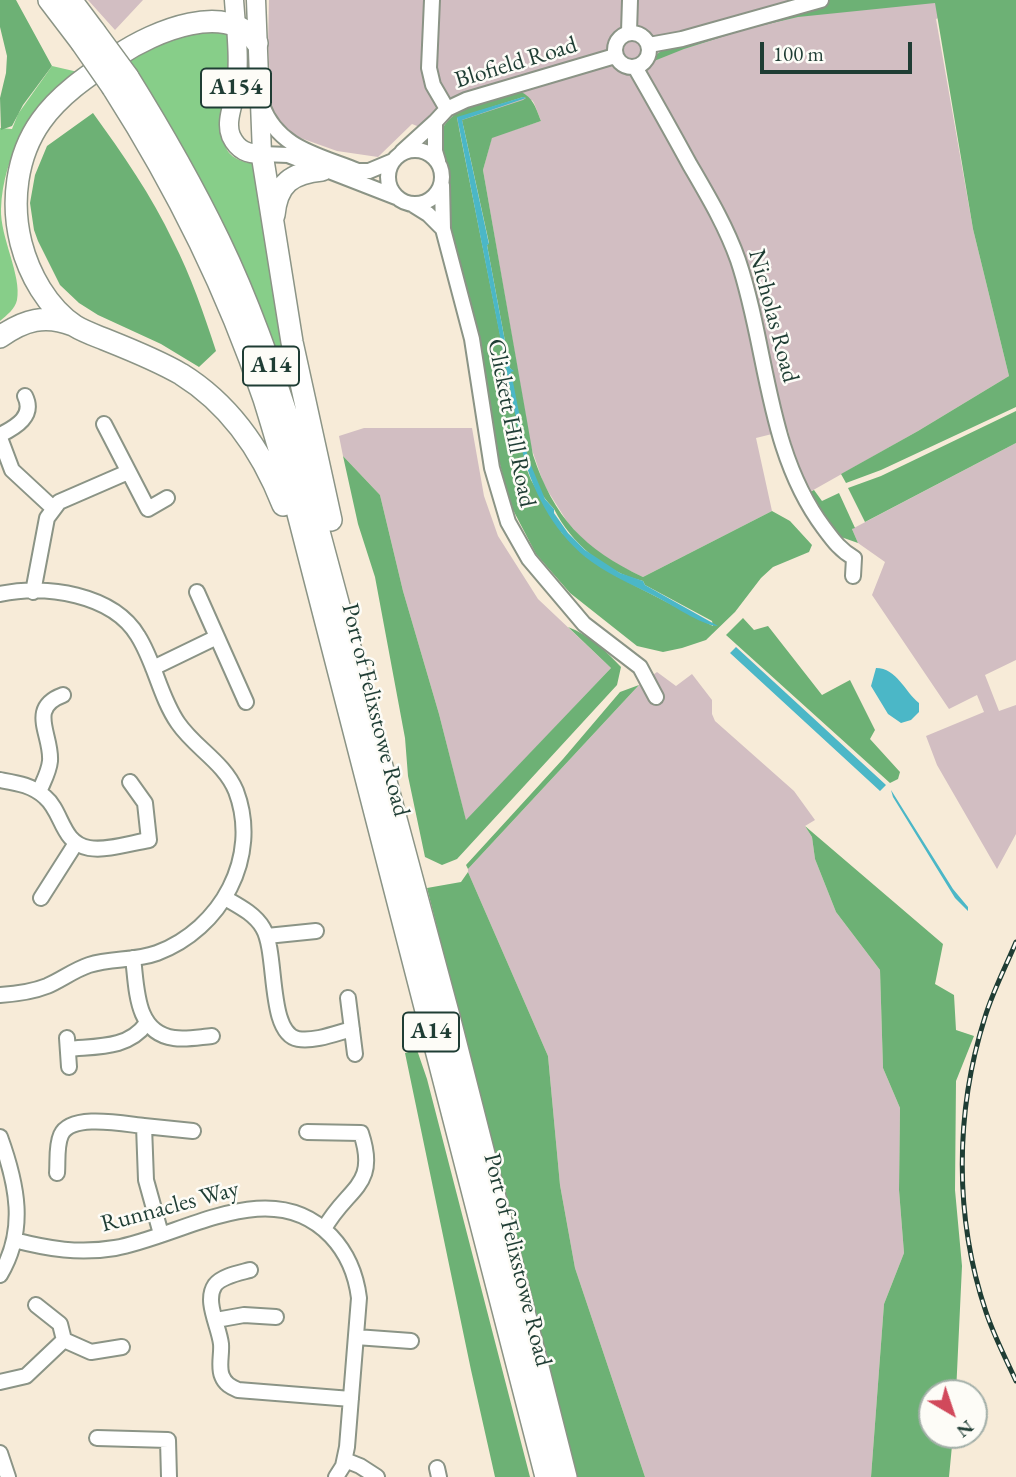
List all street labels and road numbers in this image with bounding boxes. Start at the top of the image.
street label: Blofield Road [451,31,581,95]
road number: A154 [201,68,271,108]
street label: Nicholas Road [741,246,805,386]
street label: Clickett Hill Road [481,336,541,510]
road number: A14 [243,346,299,386]
street label: Port of Felixstowe Road [335,601,415,819]
road number: A14 [403,1012,459,1051]
street label: Port of Felixstowe Road [477,1151,557,1369]
street label: Runnacles Way [98,1175,242,1239]

